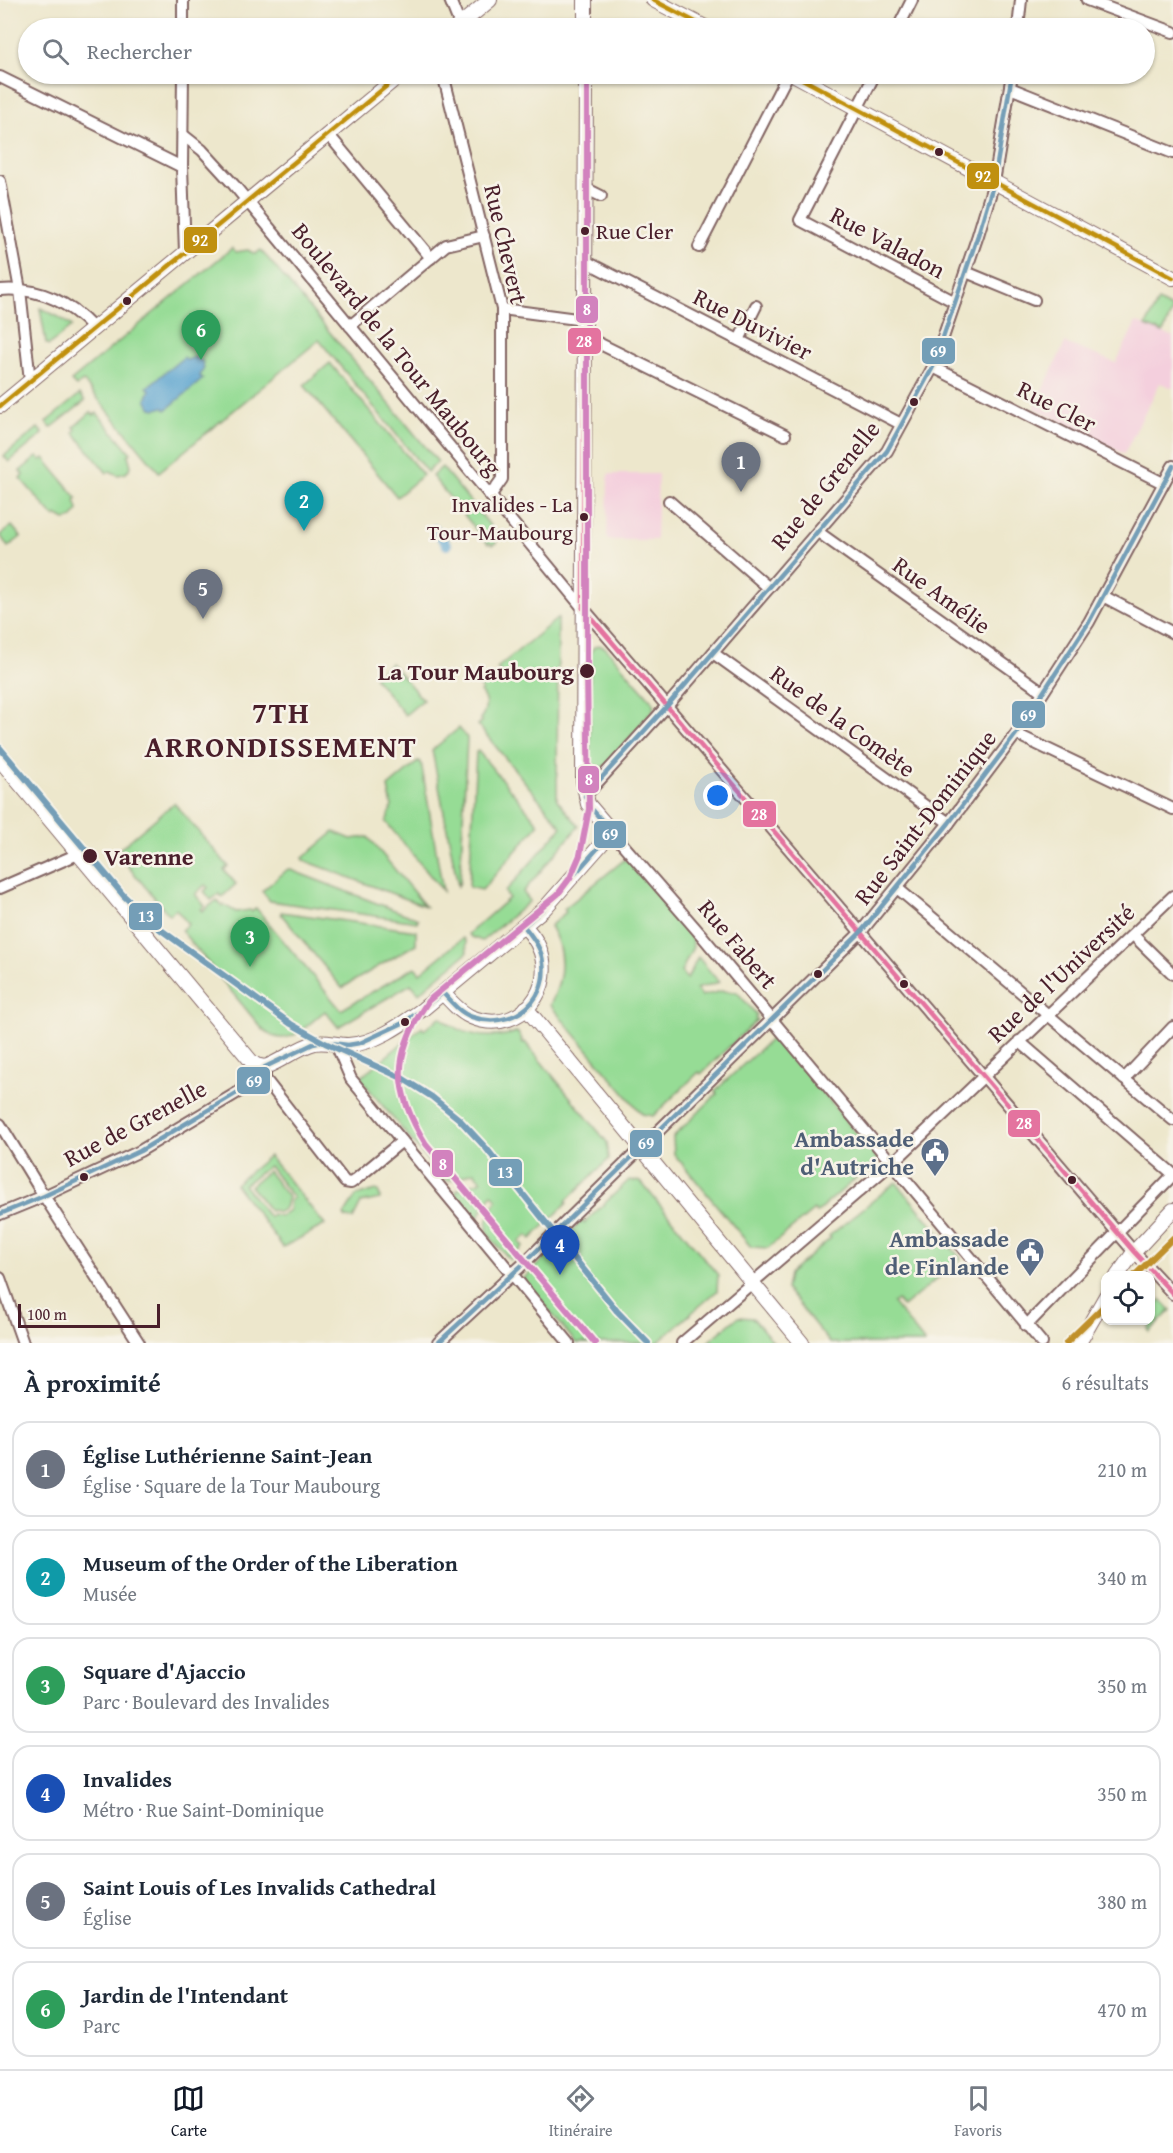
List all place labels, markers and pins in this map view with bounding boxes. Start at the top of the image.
unlabelled marker [933,146,945,158]
place label: Rue Cler [596,215,673,247]
marker: Rue Cler [579,225,591,237]
unlabelled marker [121,295,133,307]
pin: 6 [182,310,220,360]
unlabelled marker [908,396,920,408]
pin: 1 [722,442,760,492]
pin: 2 [284,482,324,531]
place label: Invalides - La Tour-Maubourg [427,488,574,548]
marker: Invalides - La Tour-Maubourg [578,511,590,523]
pin: 5 [184,570,222,619]
place label: La Tour Maubourg [378,654,574,689]
marker: La Tour Maubourg [578,662,596,680]
place label: Varenne [104,839,194,874]
marker: Varenne [81,847,99,865]
pin: 3 [230,918,270,967]
unlabelled marker [812,968,824,980]
unlabelled marker [898,978,910,990]
unlabelled marker [399,1016,411,1028]
place label: Ambassade d'Autriche [794,1121,914,1184]
public building icon: Ambassade d'Autriche [919,1136,951,1178]
unlabelled marker [78,1171,90,1183]
unlabelled marker [1066,1174,1078,1186]
place label: Ambassade de Finlande [885,1221,1009,1284]
pin: 4 [540,1226,580,1275]
public building icon: Ambassade de Finlande [1014,1236,1046,1278]

